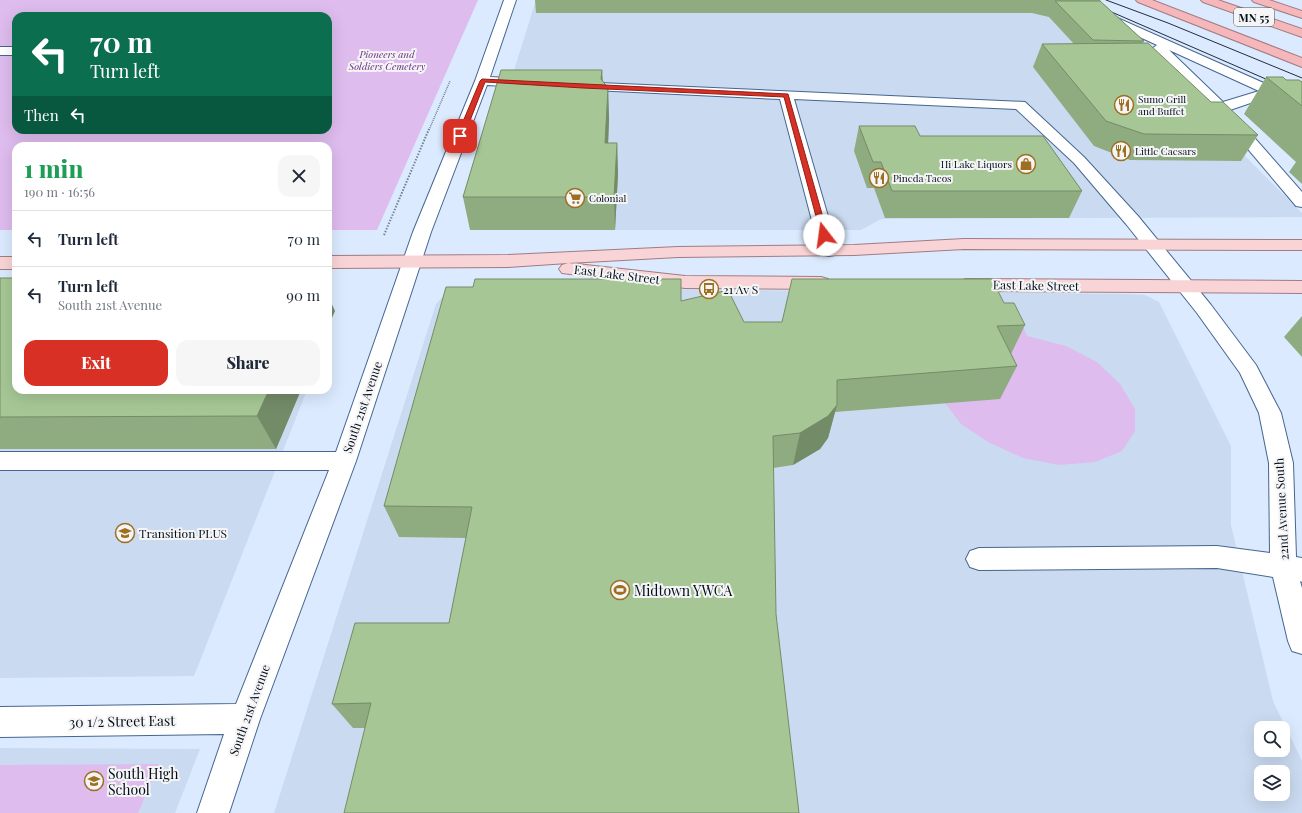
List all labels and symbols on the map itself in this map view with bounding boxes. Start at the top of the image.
road number: MN 55 [1234,8,1274,26]
park label: Pioneers and Soldiers Cemetery [348,47,425,73]
place label: Sumo Grill and Buffet [1138,92,1186,118]
restaurant icon: Sumo Grill and Buffet [1113,94,1135,116]
pin [443,119,477,153]
restaurant icon: Little Caesars [1110,140,1132,162]
place label: Little Caesars [1135,144,1196,158]
shop icon: Hi Lake Liquors [1015,153,1037,175]
place label: Hi Lake Liquors [941,157,1012,171]
restaurant icon: Pineda Tacos [868,167,890,189]
place label: Pineda Tacos [893,171,952,185]
supermarket icon: Colonial [564,187,586,209]
place label: Colonial [589,191,626,205]
position arrow [803,214,845,256]
street label: East Lake Street [573,261,662,287]
street label: East Lake Street [993,276,1080,294]
bus stop icon: 21 Av S [698,278,720,300]
place label: 21 Av S [723,281,758,297]
street label: South 21st Avenue [339,359,385,455]
street label: 22nd Avenue South [1270,458,1292,560]
school or university icon: Transition PLUS [114,522,136,544]
place label: Transition PLUS [139,525,227,541]
sports icon: Midtown YWCA [609,579,631,601]
place label: Midtown YWCA [634,581,732,600]
street label: South 21st Avenue [225,662,273,758]
street label: 30 1/2 Street East [69,711,176,731]
place label: South High School [108,764,179,799]
school or university icon: South High School [83,770,105,792]

